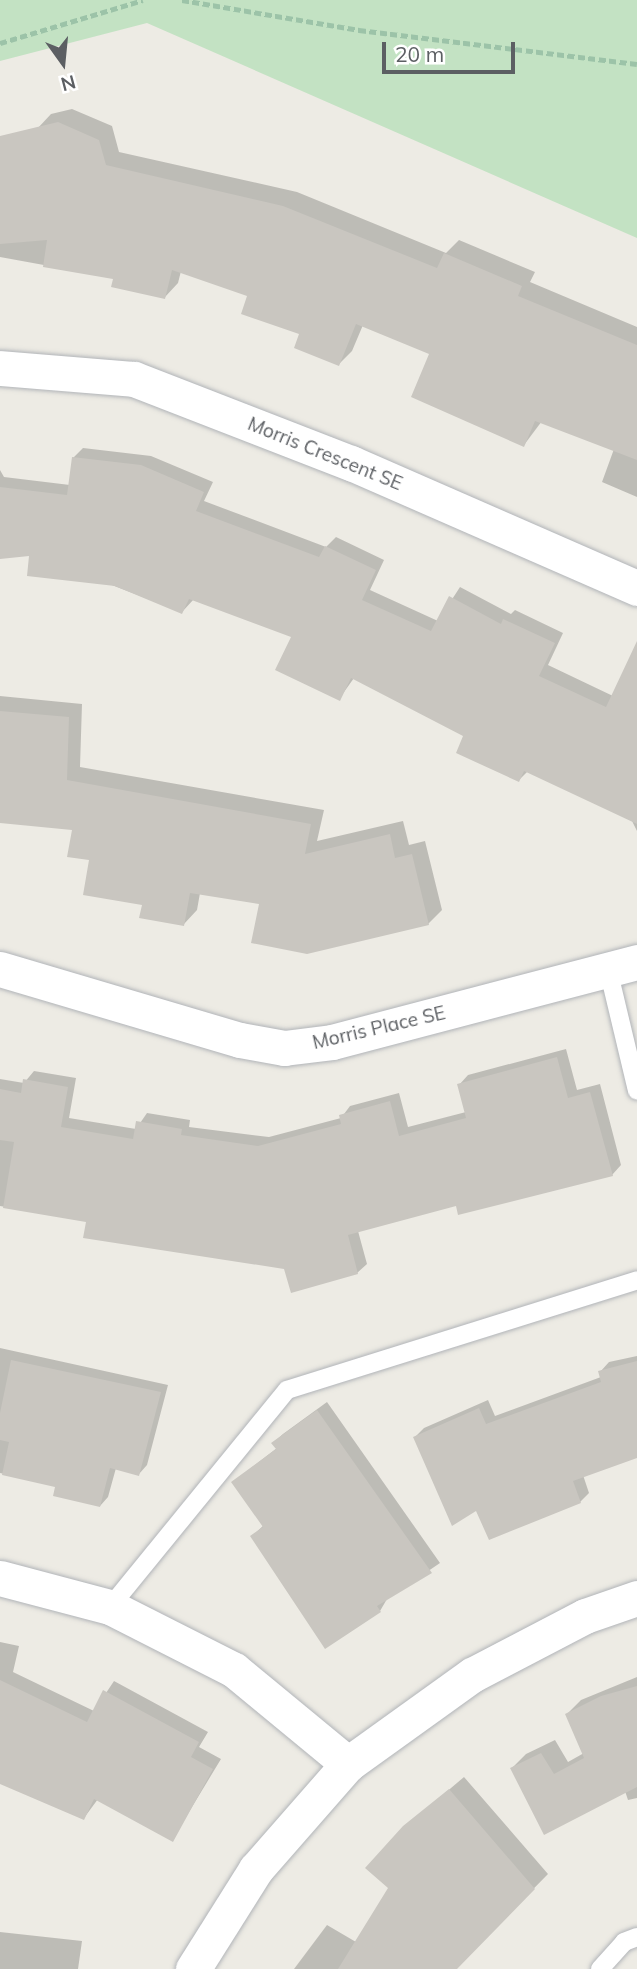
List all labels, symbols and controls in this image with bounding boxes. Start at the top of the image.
north arrow [28,28,98,98]
scale bar [385,28,518,72]
text: 20 m [395,41,444,67]
text: N [58,70,78,97]
street label: Morris Crescent SE [244,413,406,495]
street label: Morris Place SE [310,1002,448,1054]

